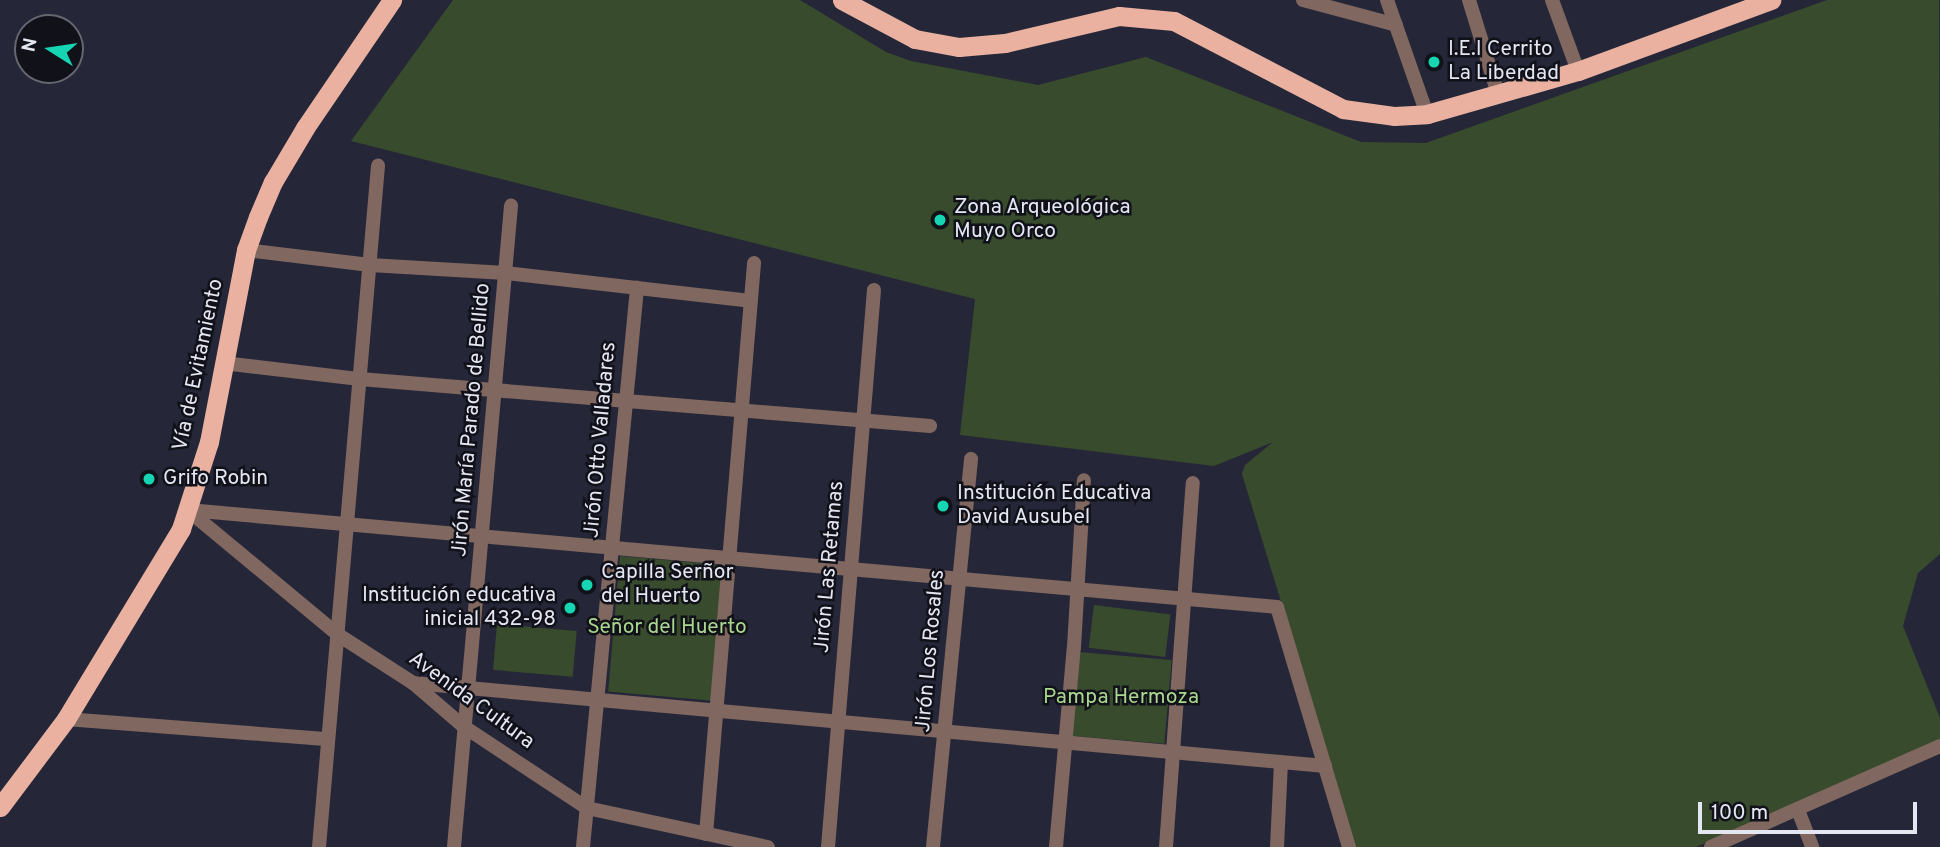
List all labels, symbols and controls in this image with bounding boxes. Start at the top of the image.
north arrow [14,14,84,84]
text: N [17,36,44,54]
place label: I.E.I Cerrito La Liberdad [1448,37,1559,87]
marker: I.E.I Cerrito La Liberdad [1426,54,1442,70]
place label: Zona Arqueológica Muyo Orco [954,195,1131,245]
marker: Zona Arqueológica Muyo Orco [932,212,948,228]
street label: Vía de Evitamiento [168,277,230,453]
street label: Jirón María Parado de Bellido [447,282,497,558]
street label: Jirón Otto Valladares [580,340,622,540]
place label: Grifo Robin [163,466,268,492]
marker: Grifo Robin [141,471,157,487]
street label: Jirón Las Retamas [810,480,850,654]
place label: Institución Educativa David Ausubel [957,481,1151,531]
marker: Institución Educativa David Ausubel [935,498,951,514]
place label: Capilla Serñor del Huerto [601,560,734,610]
street label: Jirón Los Rosales [911,569,951,733]
marker: Capilla Serñor del Huerto [579,577,595,593]
place label: Institución educativa inicial 432-98 [362,583,556,633]
marker: Institución educativa inicial 432-98 [562,600,578,616]
park label: Señor del Huerto [587,615,747,641]
street label: Avenida Cultura [403,647,539,755]
park label: Pampa Hermoza [1043,685,1199,711]
scale bar [1702,788,1921,832]
text: 100 m [1711,800,1768,827]

